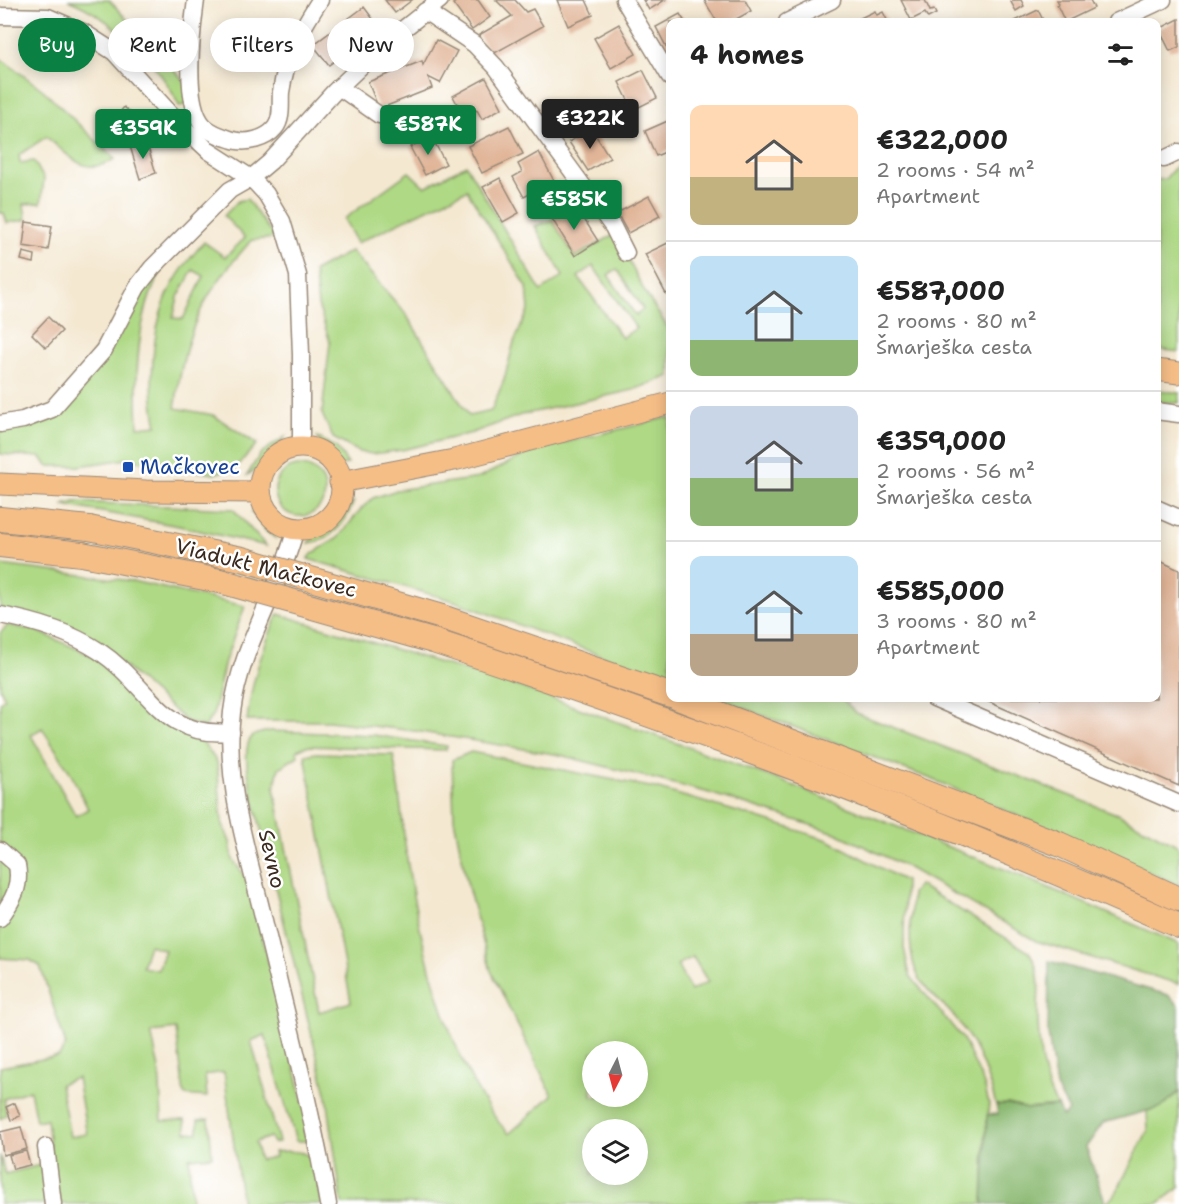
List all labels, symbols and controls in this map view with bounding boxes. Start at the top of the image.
chip: Buy [18,18,96,72]
chip: Rent [108,18,198,72]
chip: Filters [210,18,315,72]
chip: New [327,18,414,72]
text: 4 homes [690,37,804,72]
icon: filters [1104,38,1137,71]
pin: €322K [548,99,632,150]
pin: €587K [386,105,470,156]
text: €322K [556,105,624,131]
pin: €359K [101,109,185,160]
text: €587K [394,111,462,137]
text: €359K [109,115,177,141]
text: €322,000 [876,122,1008,157]
icon: home [738,129,810,201]
text: 2 rooms · 54 m² [876,157,1035,183]
pin: €585K [532,180,616,231]
text: Apartment [876,183,980,209]
text: €585K [541,186,607,212]
text: €587,000 [876,273,1005,308]
icon: home [738,280,810,352]
text: 2 rooms · 80 m² [876,308,1037,334]
text: Šmarješka cesta [876,334,1032,360]
text: €359,000 [876,423,1006,458]
icon: home [738,430,810,502]
place label: Mačkovec [140,453,240,481]
text: 2 rooms · 56 m² [876,458,1035,484]
marker: Mačkovec [121,460,135,474]
text: Šmarješka cesta [876,484,1032,510]
street label: Viadukt Mačkovec [173,532,359,604]
text: €585,000 [876,573,1005,608]
icon: home [738,580,810,652]
text: 3 rooms · 80 m² [876,608,1037,634]
text: Apartment [876,634,980,660]
street label: Sevno [252,827,292,891]
north arrow [582,1041,648,1107]
map controls [582,1041,648,1185]
button: layers [582,1119,648,1185]

